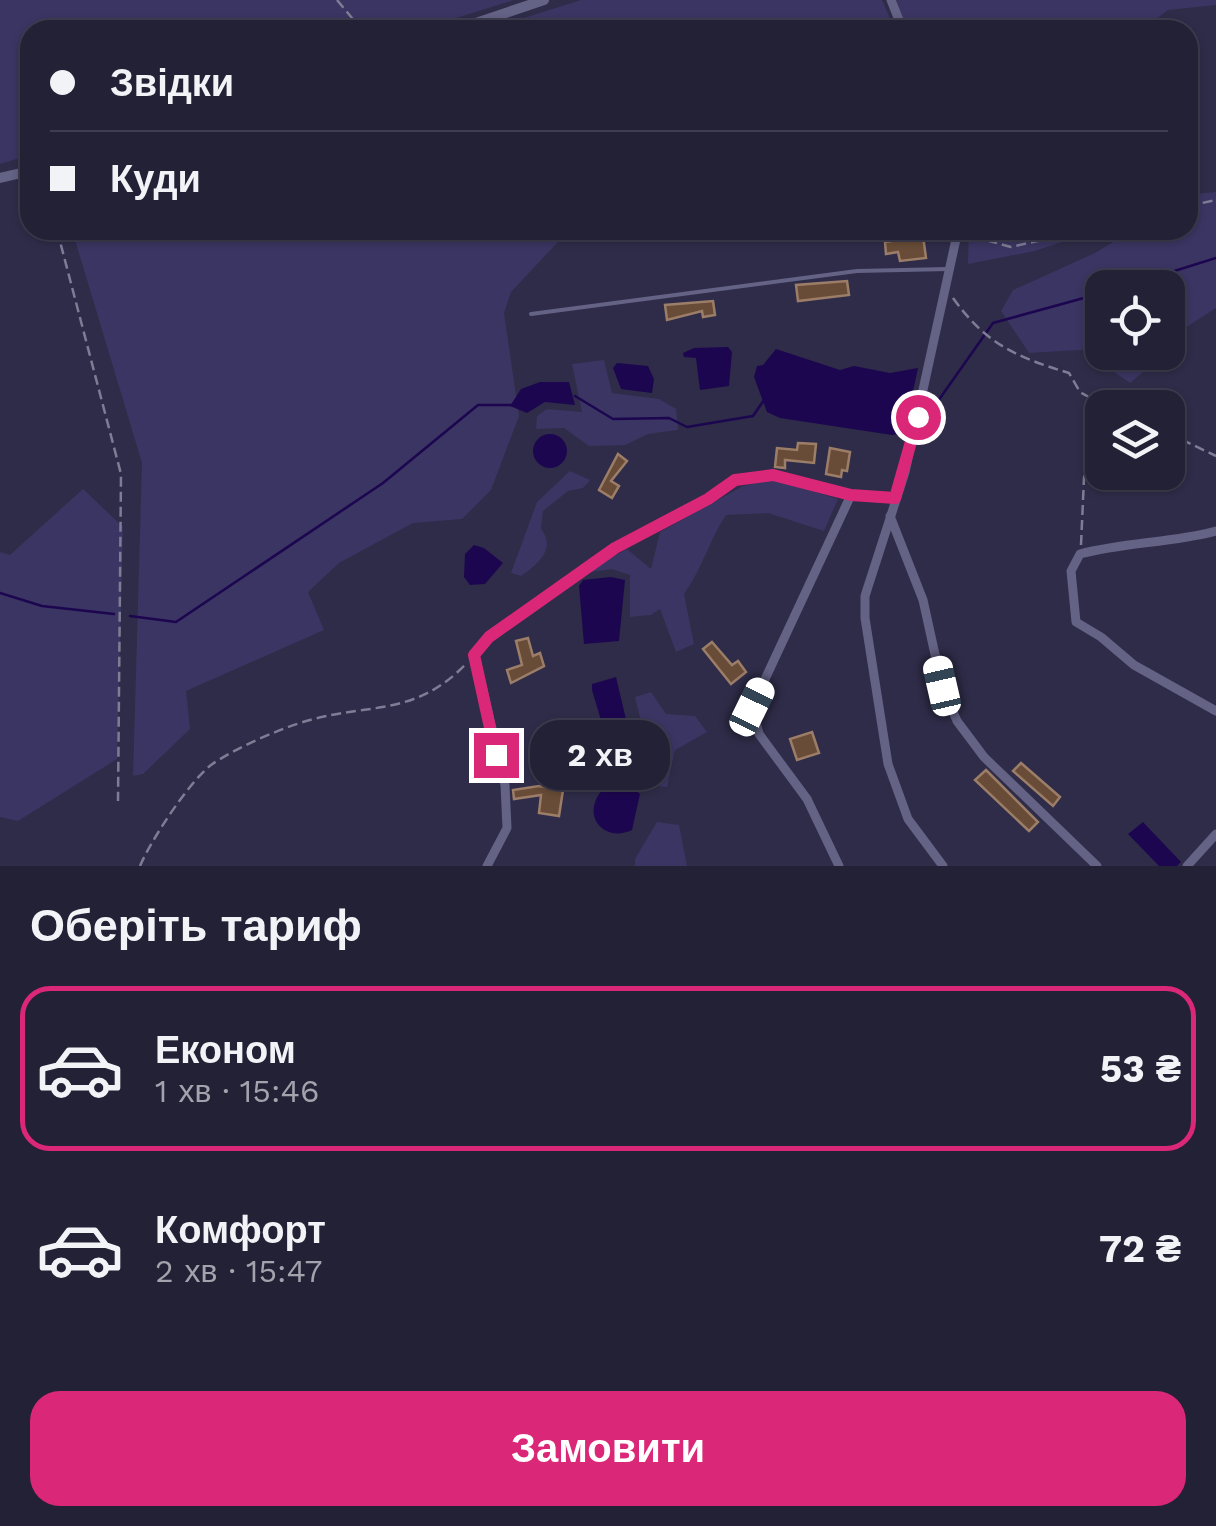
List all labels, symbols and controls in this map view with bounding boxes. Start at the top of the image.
text: Звідки [110,61,234,105]
text: Куди [110,157,201,201]
map controls [1085,270,1185,490]
button: locate [1085,270,1185,370]
button: layers [1085,390,1185,490]
route start [896,395,941,440]
car [921,653,963,719]
car [725,673,779,741]
callout: 2 хв [531,720,671,790]
route end [474,733,519,778]
text: 2 хв [567,736,633,774]
text: Оберіть тариф [30,899,362,952]
icon: car [35,1024,125,1114]
text: Економ [155,1028,296,1072]
text: 53 ₴ [1100,1047,1181,1091]
text: 1 хв · 15:46 [155,1072,319,1110]
icon: car [35,1204,125,1294]
text: Комфорт [155,1208,326,1252]
text: 72 ₴ [1099,1227,1181,1271]
text: 2 хв · 15:47 [155,1252,322,1290]
button: Замовити [30,1391,1186,1506]

